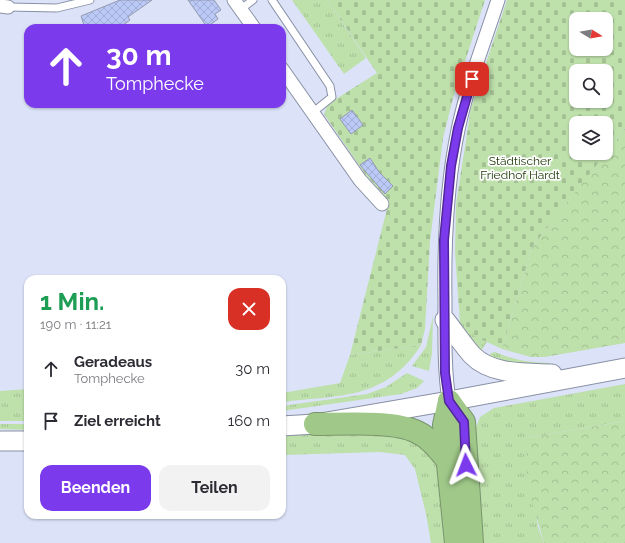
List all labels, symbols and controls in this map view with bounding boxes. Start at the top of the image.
north arrow [569,12,613,56]
map controls [569,12,613,160]
text: 30 m [106,39,172,72]
icon: ahead [40,40,92,92]
pin [455,62,489,96]
button: search [569,64,613,108]
icon: arrive [461,68,483,90]
text: Tomphecke [106,73,204,94]
button: layers [569,116,613,160]
park label: Städtischer Friedhof Hardt [480,154,560,182]
text: 1 Min. [40,287,104,316]
button: close [228,288,270,330]
text: 190 m · 11:21 [40,317,111,332]
text: Geradeaus [74,353,152,371]
icon: ahead [40,358,62,380]
text: 30 m [235,360,270,378]
text: Tomphecke [74,371,145,386]
icon: arrive [40,410,62,432]
text: Ziel erreicht [74,412,161,430]
text: 160 m [228,412,270,430]
position arrow [445,444,487,486]
button: Beenden [40,465,151,511]
button: Teilen [159,465,270,511]

